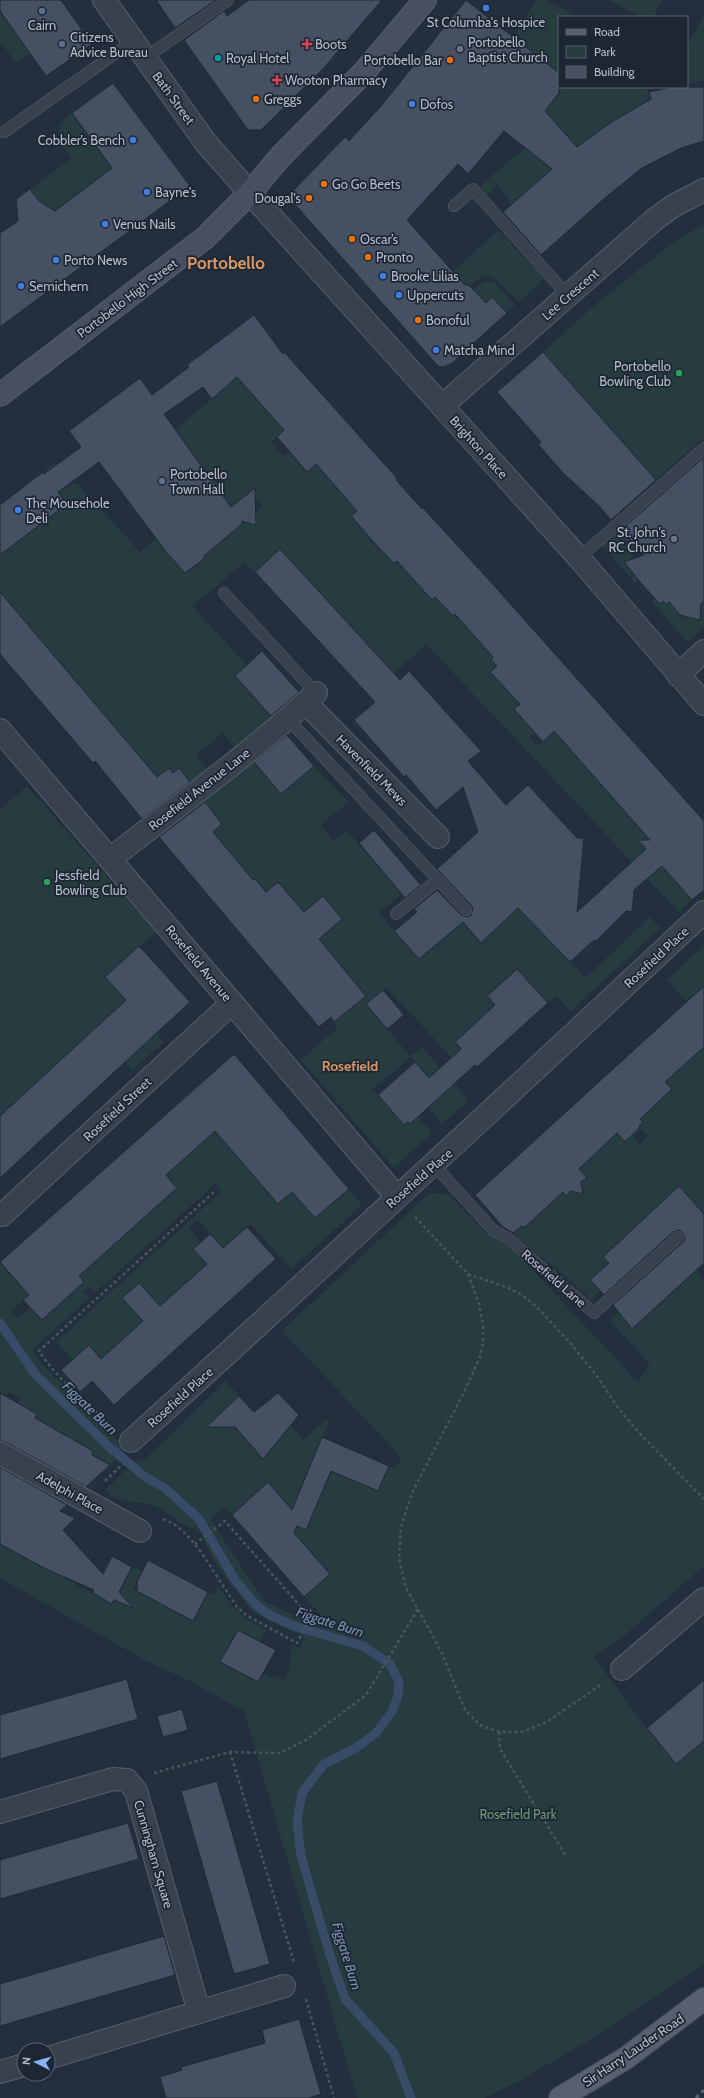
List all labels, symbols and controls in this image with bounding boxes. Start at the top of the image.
marker: St Columba's Hospice [481,3,491,13]
marker: Cairn [37,6,47,16]
place label: St Columba's Hospice [427,14,546,30]
legend [558,16,688,88]
place label: Cairn [28,17,56,33]
text: Road [594,24,620,39]
place label: Citizens Advice Bureau [70,29,148,60]
place label: Portobello Baptist Church [468,34,548,65]
place label: Boots [315,36,347,52]
marker: Citizens Advice Bureau [57,39,67,49]
marker: Boots [302,39,312,49]
marker: Portobello Baptist Church [455,44,465,54]
text: Park [594,44,616,59]
place label: Royal Hotel [226,50,289,66]
place label: Portobello Bar [364,52,443,68]
marker: Royal Hotel [213,53,223,63]
marker: Portobello Bar [445,55,455,65]
text: Building [594,64,636,79]
street label: Bath Street [149,68,199,128]
place label: Wooton Pharmacy [285,72,388,88]
marker: Wooton Pharmacy [272,75,282,85]
place label: Greggs [264,91,302,107]
marker: Greggs [251,94,261,104]
place label: Dofos [420,96,454,112]
marker: Dofos [407,99,417,109]
place label: Cobbler’s Bench [38,132,125,148]
marker: Cobbler’s Bench [128,135,138,145]
place label: Go Go Beets [332,176,401,192]
marker: Go Go Beets [319,179,329,189]
place label: Bayne's [155,184,197,200]
marker: Bayne's [142,187,152,197]
place label: Dougal's [255,190,302,206]
marker: Dougal's [304,193,314,203]
place label: Venus Nails [113,216,176,232]
marker: Venus Nails [100,219,110,229]
place label: Oscar’s [360,231,399,247]
marker: Oscar’s [347,234,357,244]
place label: Pronto [376,249,413,265]
place label: Porto News [64,252,128,268]
marker: Pronto [363,252,373,262]
district label: Portobello [187,253,265,273]
marker: Porto News [51,255,61,265]
street label: Portobello High Street [74,255,181,341]
street label: Lee Crescent [538,264,602,323]
place label: Brooke Lilias [391,268,459,284]
marker: Brooke Lilias [378,271,388,281]
place label: Semichem [29,278,88,294]
marker: Semichem [16,281,26,291]
place label: Uppercuts [407,287,464,303]
marker: Uppercuts [394,290,404,300]
place label: Bonoful [426,312,469,328]
marker: Bonoful [413,315,423,325]
place label: Matcha Mind [444,342,515,358]
marker: Matcha Mind [431,345,441,355]
place label: Portobello Bowling Club [599,358,671,389]
marker: Portobello Bowling Club [674,368,684,378]
street label: Brighton Place [447,412,512,482]
place label: Portobello Town Hall [170,466,227,497]
marker: Portobello Town Hall [157,476,167,486]
place label: The Mousehole Deli [26,495,110,526]
marker: The Mousehole Deli [13,505,23,515]
place label: St. John's RC Church [608,524,667,555]
marker: St. John's RC Church [669,534,679,544]
street label: Havenfield Mews [333,731,411,809]
street label: Rosefield Avenue Lane [145,744,253,834]
place label: Jessfield Bowling Club [54,867,127,898]
marker: Jessfield Bowling Club [42,877,52,887]
street label: Rosefield Avenue [162,922,236,1005]
street label: Rosefield Place [620,923,692,991]
district label: Rosefield [322,1057,378,1075]
street label: Rosefield Street [80,1073,155,1145]
street label: Rosefield Place [383,1145,456,1211]
street label: Rosefield Lane [518,1246,590,1311]
street label: Rosefield Place [144,1363,216,1431]
water label: Figgate Burn [59,1377,121,1439]
street label: Adelphi Place [34,1467,107,1517]
water label: Figgate Burn [294,1603,366,1641]
street label: Cunningham Square [131,1798,177,1910]
park label: Rosefield Park [479,1806,557,1822]
water label: Figgate Burn [328,1920,366,1992]
street label: Sir Harry Lauder Road [579,2010,687,2090]
north arrow [16,2042,56,2082]
text: N [19,2056,33,2066]

